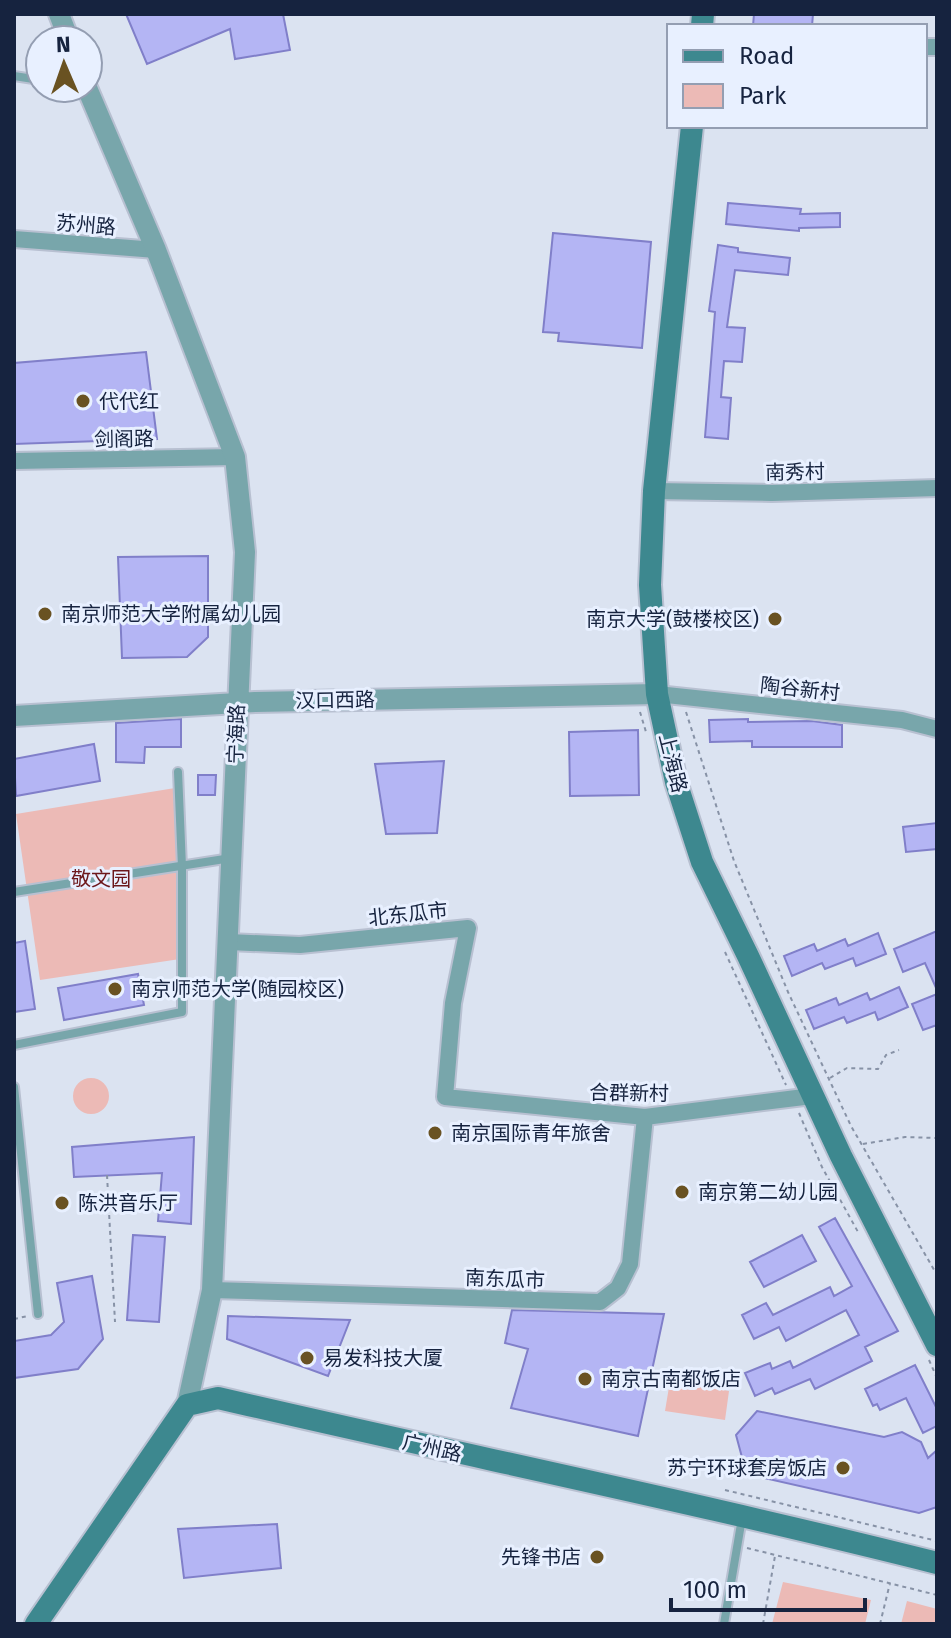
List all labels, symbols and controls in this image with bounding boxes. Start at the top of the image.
north arrow [24,24,104,104]
legend [667,24,927,128]
text: N [56,31,71,58]
text: Road [739,42,794,70]
text: Park [739,82,787,110]
street label: 苏州路 [55,210,117,240]
place label: 代代红 [99,389,159,413]
marker: 代代红 [74,392,92,410]
street label: 剑阁路 [94,426,154,452]
street label: 南秀村 [765,459,825,485]
place label: 南京师范大学附属幼儿园 [61,602,281,626]
marker: 南京师范大学附属幼儿园 [36,605,54,623]
place label: 南京大学(鼓楼校区) [586,607,759,631]
marker: 南京大学(鼓楼校区) [766,610,784,628]
street label: 陶谷新村 [759,673,841,705]
street label: 汉口西路 [295,687,375,713]
street label: 宁海路 [223,704,249,764]
street label: 上海路 [654,731,692,795]
park label: 敬文园 [71,867,131,891]
street label: 北东瓜市 [367,898,449,930]
place label: 南京师范大学(随园校区) [131,977,344,1001]
marker: 南京师范大学(随园校区) [106,980,124,998]
street label: 合群新村 [589,1080,669,1106]
place label: 南京国际青年旅舍 [451,1121,611,1145]
marker: 南京国际青年旅舍 [426,1124,444,1142]
place label: 南京第二幼儿园 [698,1180,838,1204]
marker: 南京第二幼儿园 [673,1183,691,1201]
place label: 陈洪音乐厅 [78,1191,178,1215]
marker: 陈洪音乐厅 [53,1194,71,1212]
street label: 南东瓜市 [465,1266,545,1292]
place label: 易发科技大厦 [323,1346,443,1370]
marker: 易发科技大厦 [298,1349,316,1367]
place label: 南京古南都饭店 [601,1367,741,1391]
marker: 南京古南都饭店 [576,1370,594,1388]
street label: 广州路 [400,1430,464,1466]
place label: 苏宁环球套房饭店 [667,1456,827,1480]
marker: 苏宁环球套房饭店 [834,1459,852,1477]
place label: 先锋书店 [501,1545,581,1569]
marker: 先锋书店 [588,1548,606,1566]
scale bar [671,1562,865,1612]
text: 100 m [683,1576,747,1604]

